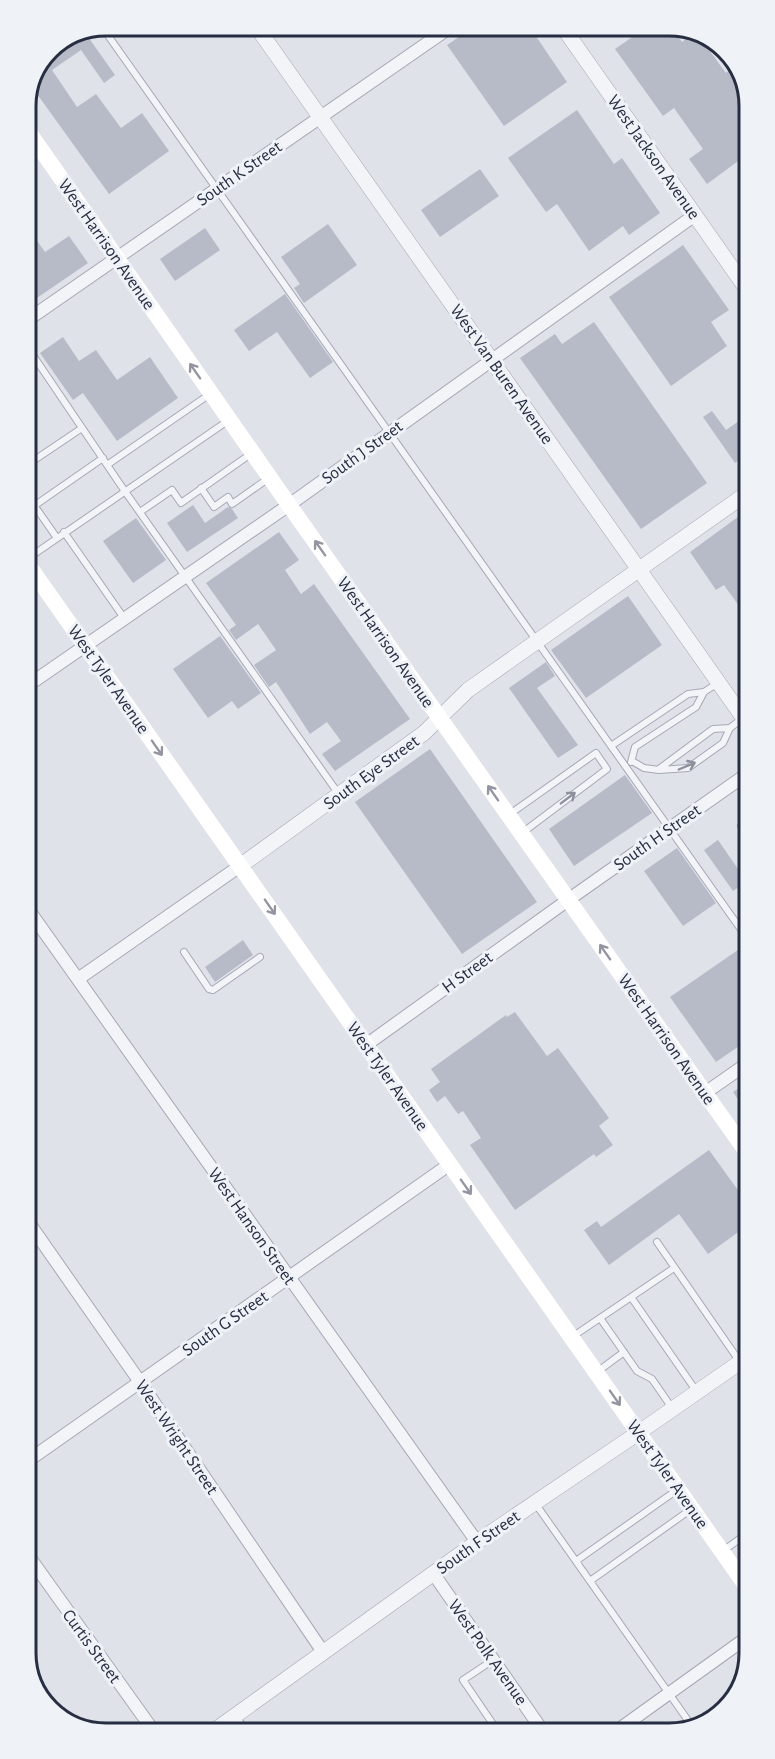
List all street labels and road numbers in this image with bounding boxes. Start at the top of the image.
street label: West Jackson Avenue [603,92,703,223]
street label: South K Street [194,138,286,210]
street label: West Harrison Avenue [54,176,158,313]
street label: West Van Buren Avenue [446,301,556,448]
street label: South J Street [319,417,407,488]
street label: West Harrison Avenue [333,574,437,711]
street label: West Tyler Avenue [64,622,152,737]
street label: South Eye Street [320,732,423,813]
street label: South H Street [611,801,705,874]
street label: H Street [439,948,496,997]
street label: West Harrison Avenue [614,971,718,1108]
street label: West Tyler Avenue [343,1019,431,1134]
street label: West Hanson Street [204,1165,298,1289]
street label: South G Street [179,1288,272,1360]
street label: West Wright Street [131,1377,221,1498]
street label: West Tyler Avenue [623,1417,711,1532]
street label: South F Street [434,1507,524,1578]
street label: West Polk Avenue [444,1596,530,1709]
street label: Curtis Street [59,1606,124,1687]

